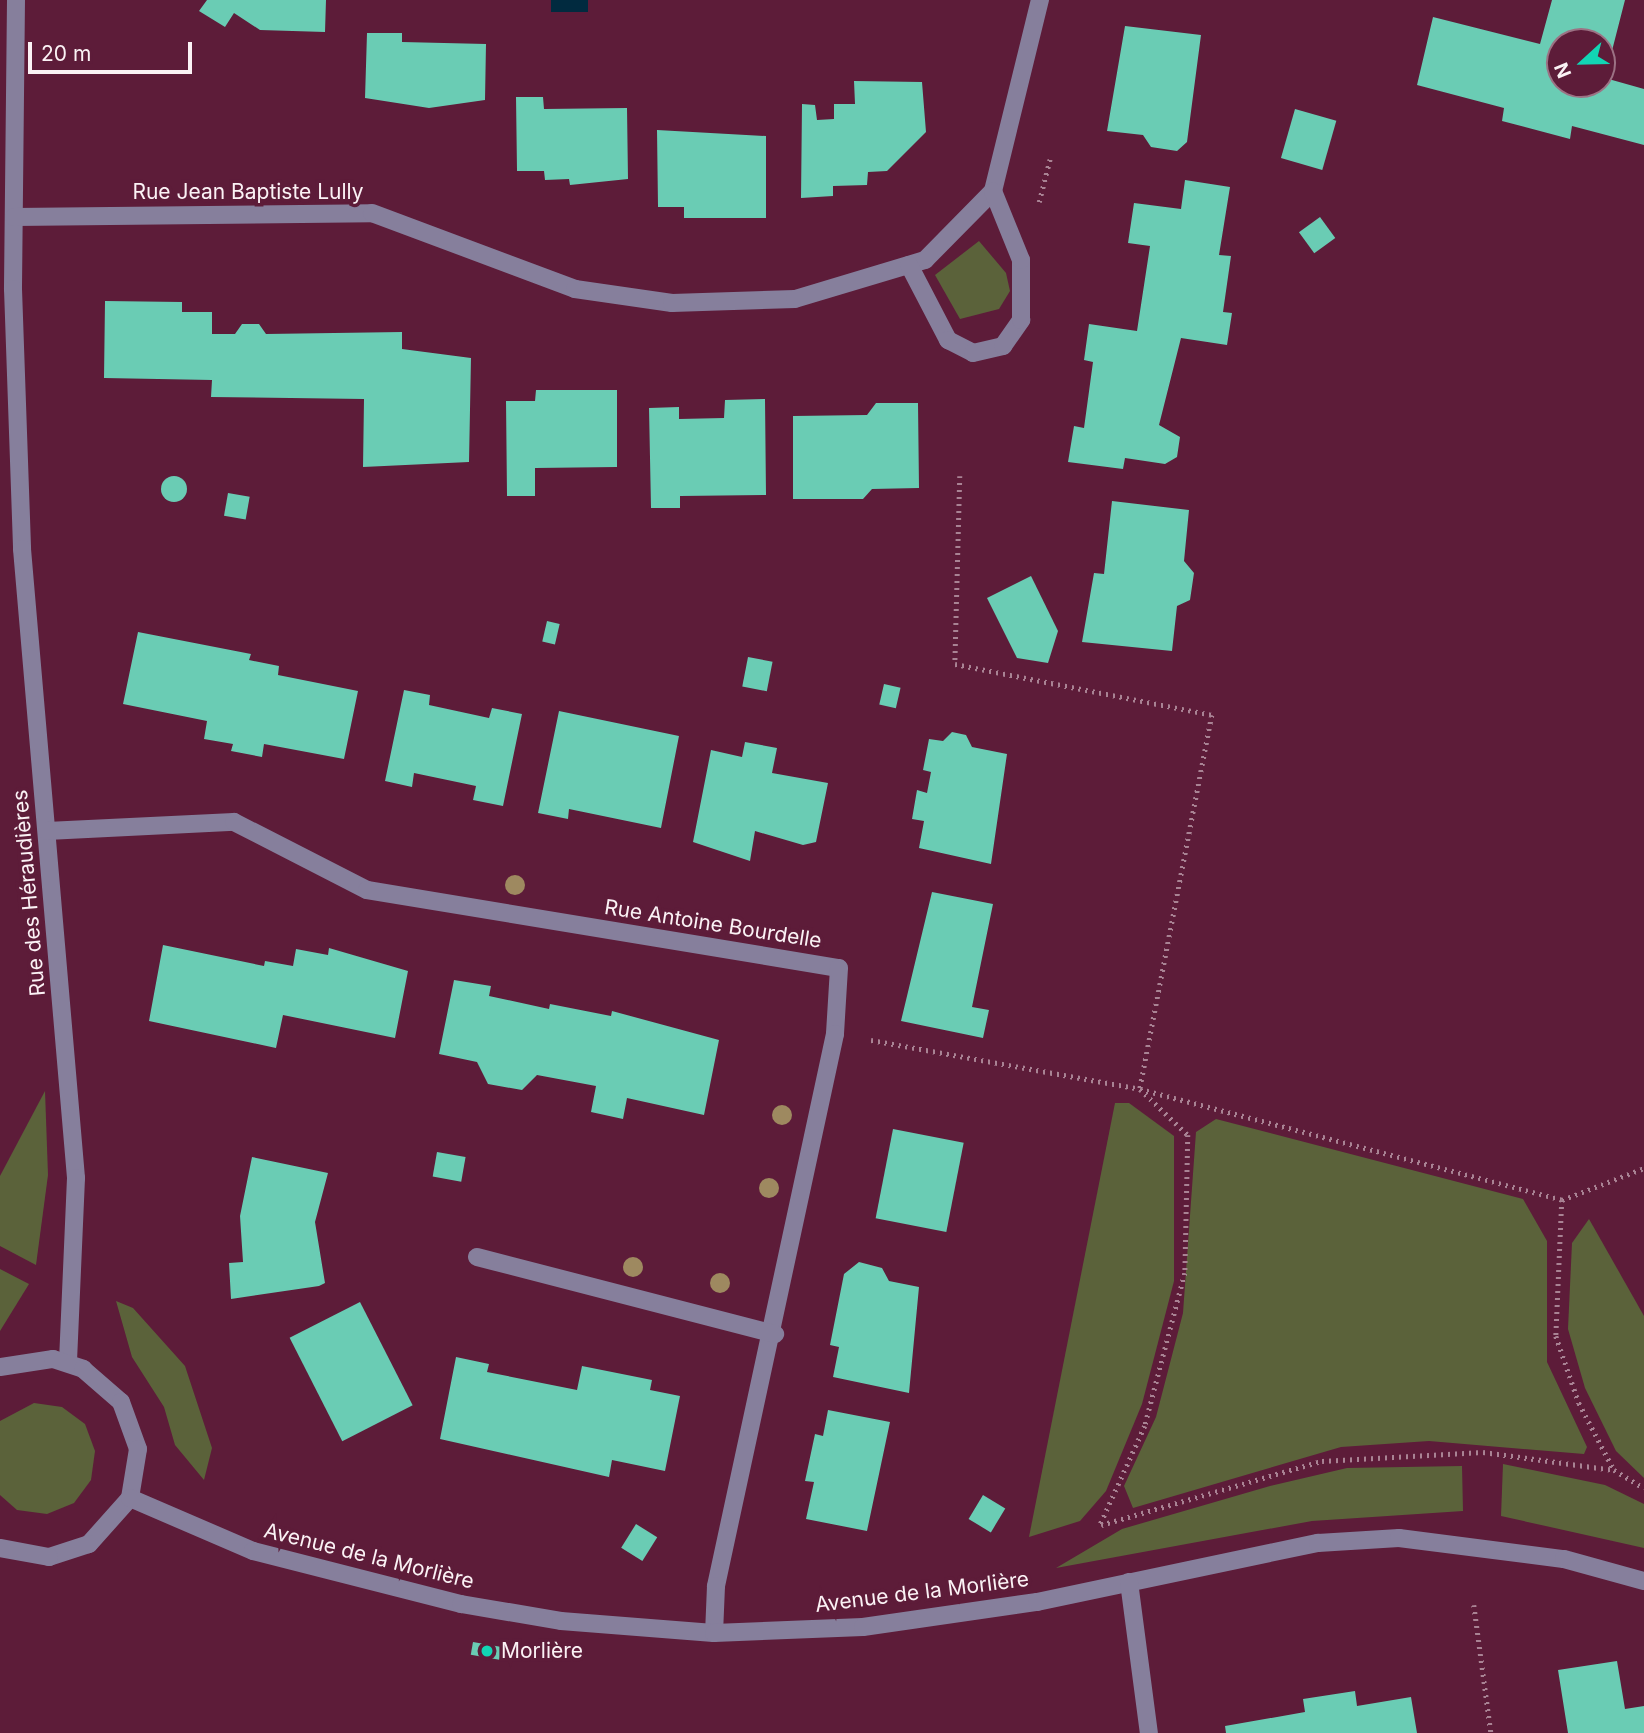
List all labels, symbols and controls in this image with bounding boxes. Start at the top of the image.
scale bar [32,28,196,72]
north arrow [1546,28,1616,98]
text: 20 m [41,41,91,66]
text: N [1550,59,1576,81]
street label: Rue Jean Baptiste Lully [132,179,364,205]
street label: Rue des Héraudières [7,789,51,997]
street label: Rue Antoine Bourdelle [603,894,823,954]
street label: Avenue de la Morlière [261,1518,477,1594]
street label: Avenue de la Morlière [814,1566,1030,1618]
place label: Morlière [501,1638,583,1664]
marker: Morlière [479,1643,495,1659]

